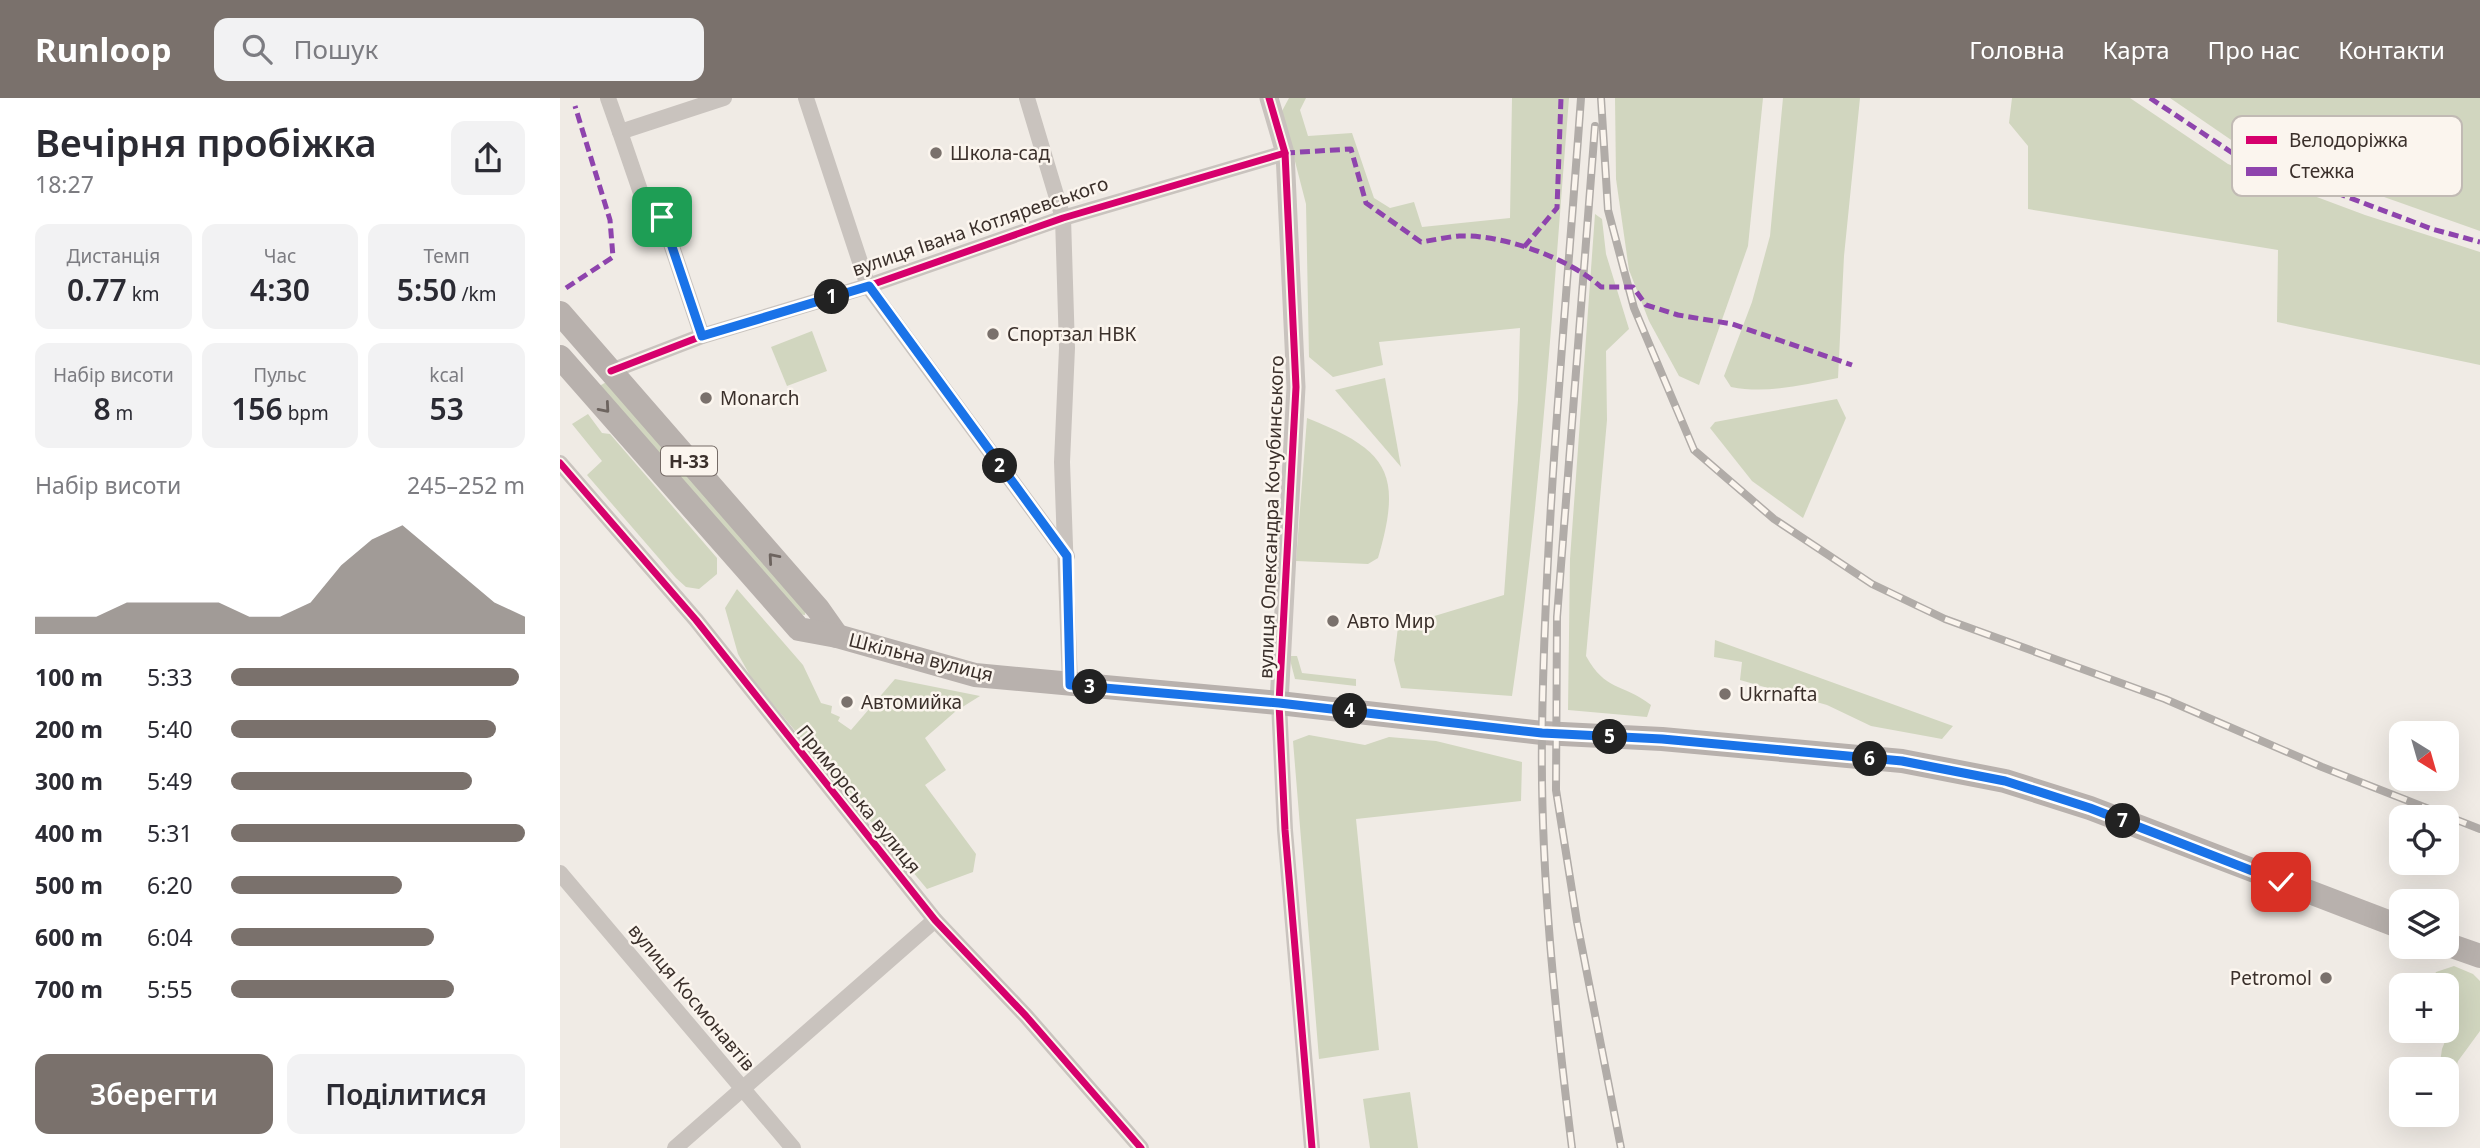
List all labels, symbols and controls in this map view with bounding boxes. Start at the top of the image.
search box [214,18,704,81]
text: Runloop [35,27,172,72]
icon: search [238,30,276,68]
text: Пошук [294,31,378,67]
text: Головна [1969,33,2065,66]
text: Карта [2103,33,2170,66]
text: Про нас [2208,33,2300,66]
text: Контакти [2338,33,2445,66]
text: Вечірня пробіжка [35,116,377,168]
legend [2232,116,2462,196]
button: share [451,121,525,195]
text: Велодоріжка [2289,127,2408,153]
place label: Школа-сад [950,140,1050,166]
marker: Школа-сад [928,145,944,161]
text: Стежка [2289,158,2355,184]
text: 18:27 [35,168,94,200]
street label: вулиця Івана Котляревського [848,170,1112,282]
pin [632,187,692,247]
icon: arrive [643,198,681,236]
text: Дистанція [67,243,160,269]
text: Час [264,243,296,269]
text: Темп [423,243,470,269]
text: 0.77 [67,269,127,310]
text: 4:30 [250,269,310,310]
text: 5:50 [397,269,457,310]
pin: 1 [814,280,850,314]
text: km [127,281,160,307]
text: /km [457,281,497,307]
text: 1 [826,283,837,309]
place label: Спортзал НВК [1007,321,1137,347]
marker: Спортзал НВК [985,326,1001,342]
street label: вулиця Олександра Кочубинського [1252,355,1290,679]
text: Набір висоти [53,362,174,388]
text: Пульс [253,362,307,388]
text: kcal [429,362,464,388]
place label: Monarch [720,385,799,411]
text: 8 [93,388,111,429]
text: 156 [231,388,283,429]
text: 53 [430,388,464,429]
marker: Monarch [698,390,714,406]
text: m [111,400,133,426]
text: bpm [283,400,329,426]
one-way arrow [597,400,609,413]
road number: Н-33 [661,446,717,475]
pin: 2 [982,448,1018,484]
text: 2 [994,452,1005,478]
text: Набір висоти [35,469,181,501]
text: 245–252 m [407,469,525,501]
one-way arrow [769,553,781,566]
place label: Авто Мир [1347,608,1435,634]
marker: Авто Мир [1325,613,1341,629]
street label: Шкільна вулиця [846,626,996,688]
text: 100 m [35,661,103,693]
text: 5:33 [147,661,193,693]
pin: 3 [1072,670,1108,704]
text: 3 [1084,673,1095,699]
place label: Ukrnafta [1739,681,1817,707]
marker: Ukrnafta [1717,686,1733,702]
place label: Автомийка [861,689,962,715]
marker: Автомийка [839,694,855,710]
pin: 4 [1332,694,1368,728]
text: 4 [1344,697,1355,723]
text: 200 m [35,713,103,745]
text: 5:40 [147,713,193,745]
street label: Приморська вулиця [791,719,927,879]
pin: 5 [1592,720,1628,754]
north arrow [2389,721,2459,791]
map controls [2389,721,2459,1127]
text: 5 [1604,723,1615,749]
pin: 6 [1852,742,1888,776]
text: 6 [1864,745,1875,771]
text: 300 m [35,765,103,797]
text: 5:49 [147,765,193,797]
pin: 7 [2106,804,2140,838]
button: locate [2389,805,2459,875]
text: 7 [2117,807,2128,833]
text: 400 m [35,817,103,849]
text: 5:31 [147,817,193,849]
pin [2251,852,2311,912]
icon: check [2262,863,2300,901]
text: 500 m [35,869,103,901]
text: 6:20 [147,869,193,901]
button: layers [2389,889,2459,959]
street label: вулиця Космонавтів [623,918,761,1076]
text: 600 m [35,921,103,953]
text: 6:04 [147,921,193,953]
place label: Petromol [2230,965,2312,991]
marker: Petromol [2318,970,2334,986]
text: 700 m [35,973,103,1005]
text: 5:55 [147,973,193,1005]
button: + [2389,973,2459,1043]
button: Зберегти [35,1054,273,1134]
button: Поділитися [287,1054,525,1134]
button: − [2389,1057,2459,1127]

